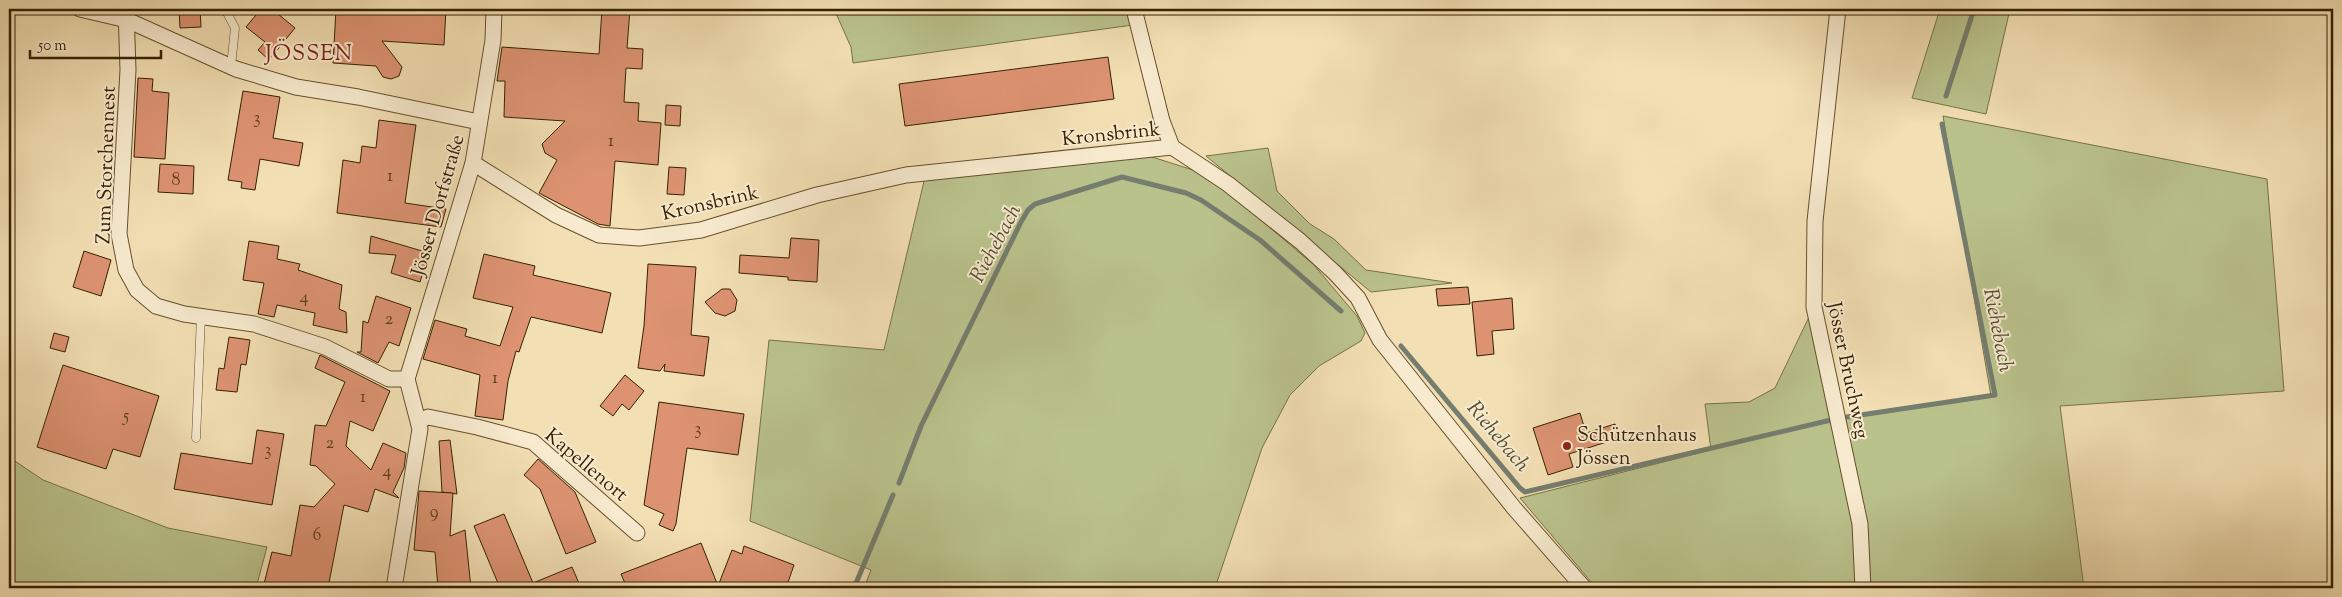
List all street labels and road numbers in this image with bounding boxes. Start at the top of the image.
street label: Zum Storchennest [90,85,125,245]
street label: Kronsbrink [1061,116,1162,155]
street label: Jösser Dorfstraße [405,132,473,281]
street label: Kronsbrink [659,179,762,230]
street label: Jösser Bruchweg [1818,298,1875,442]
street label: Kapellenort [537,422,634,510]

